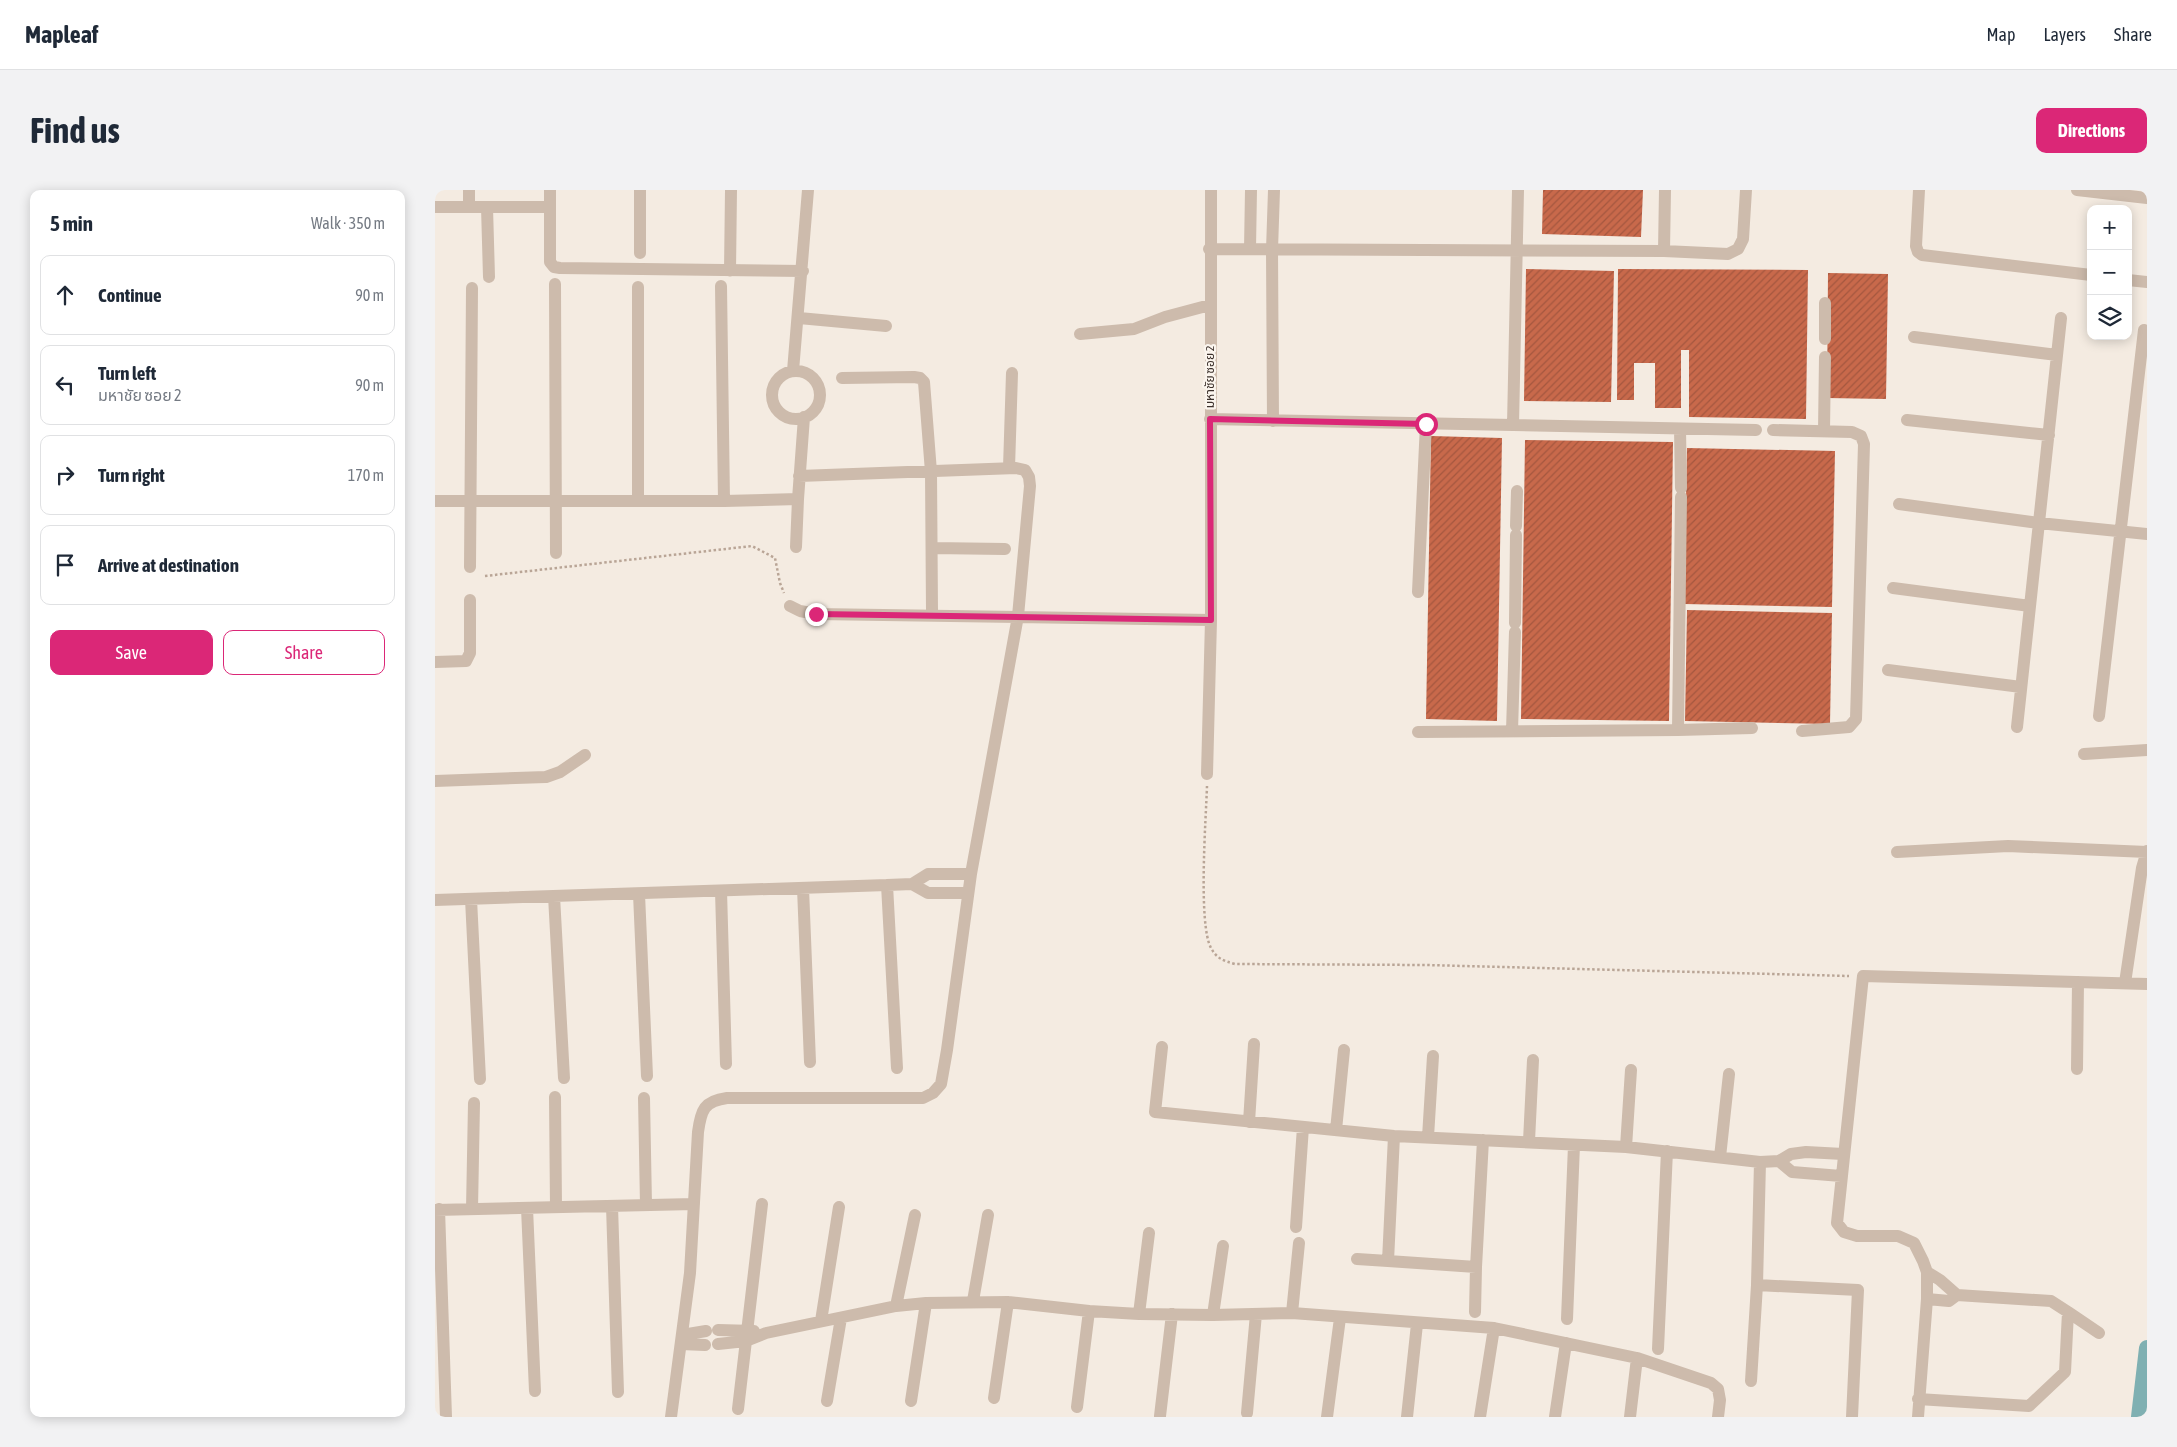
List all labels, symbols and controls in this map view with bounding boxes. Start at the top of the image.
text: Mapleaf [25,21,98,48]
text: Map [1986,24,2015,45]
text: Layers [2043,24,2086,45]
text: Share [2114,24,2152,45]
button: Directions [2036,108,2147,153]
text: Find us [30,110,120,150]
map controls [2087,205,2132,340]
button: + [2087,205,2132,250]
text: 5 min [50,211,93,235]
text: Walk · 350 m [311,214,385,232]
button: − [2087,250,2132,295]
icon: ahead [51,281,79,309]
text: Continue [98,284,162,306]
text: 90 m [355,286,384,304]
button: layers [2087,295,2132,340]
street label: มหาชัย ซอย 2 [1203,346,1217,408]
text: Turn left [98,362,156,384]
icon: left [51,371,79,399]
text: 90 m [355,376,384,394]
text: มหาชัย ซอย 2 [98,386,182,404]
route start [1415,413,1438,436]
icon: right [51,461,79,489]
text: Turn right [98,464,165,486]
text: 170 m [348,466,384,484]
icon: arrive [51,551,79,579]
text: Arrive at destination [98,554,239,576]
route end [805,603,828,626]
button: Save [50,630,213,675]
button: Share [223,630,385,675]

